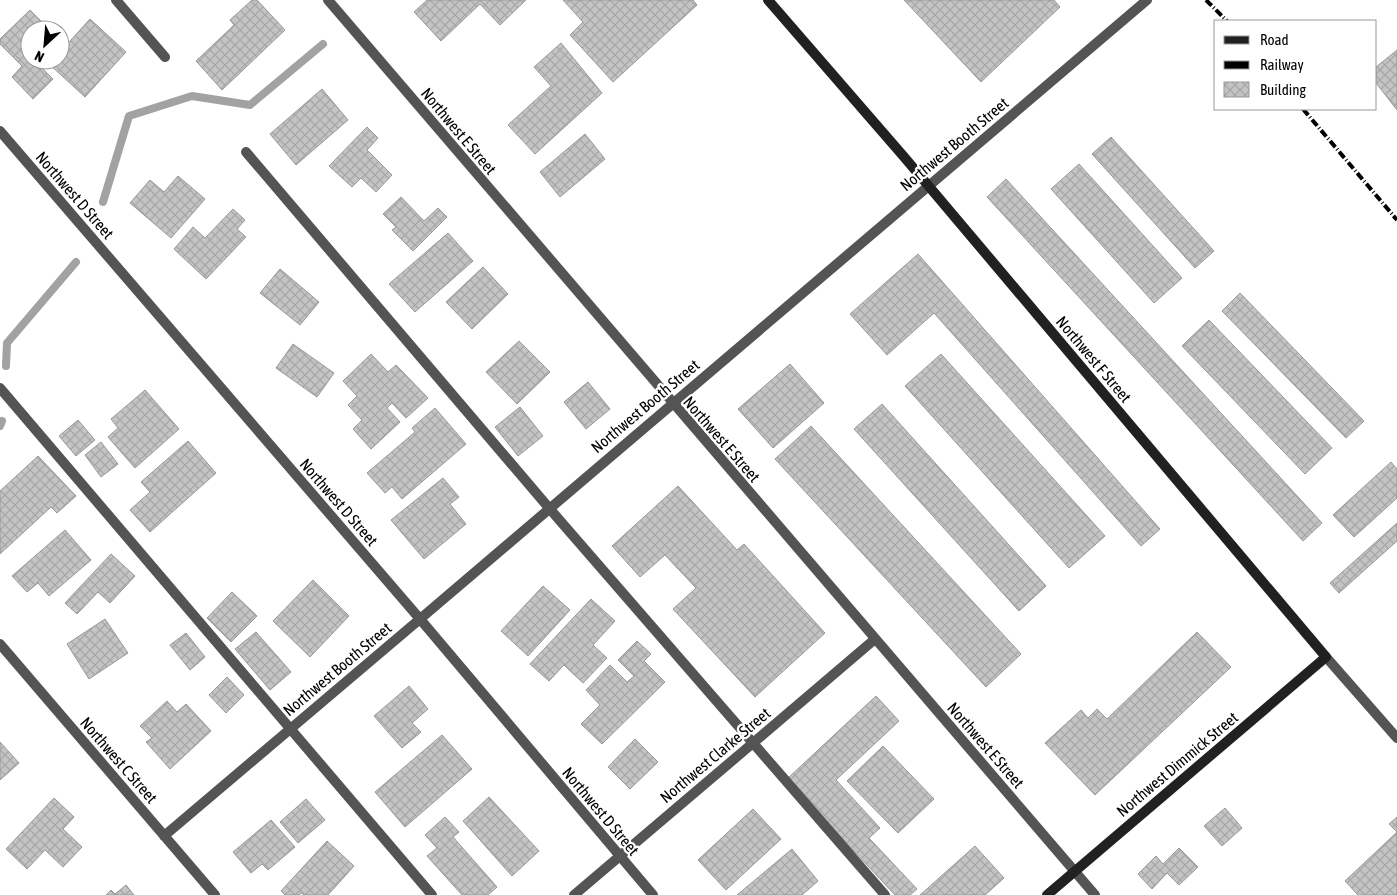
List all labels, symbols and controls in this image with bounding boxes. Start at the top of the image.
north arrow [20,20,70,70]
legend [1214,20,1377,110]
text: Road [1260,31,1289,48]
text: N [32,48,47,66]
text: Railway [1260,56,1304,73]
text: Building [1260,81,1306,98]
street label: Northwest E Street [418,84,501,178]
street label: Northwest Booth Street [896,93,1012,194]
street label: Northwest D Street [32,148,118,242]
street label: Northwest F Street [1053,312,1135,406]
street label: Northwest Booth Street [587,355,703,456]
street label: Northwest E Street [680,393,764,486]
street label: Northwest D Street [296,455,382,549]
street label: Northwest Booth Street [279,618,395,719]
street label: Northwest E Street [944,699,1028,792]
street label: Northwest Clarke Street [656,704,774,806]
street label: Northwest Dimmick Street [1113,708,1242,820]
street label: Northwest C Street [77,714,161,807]
street label: Northwest D Street [559,763,643,859]

